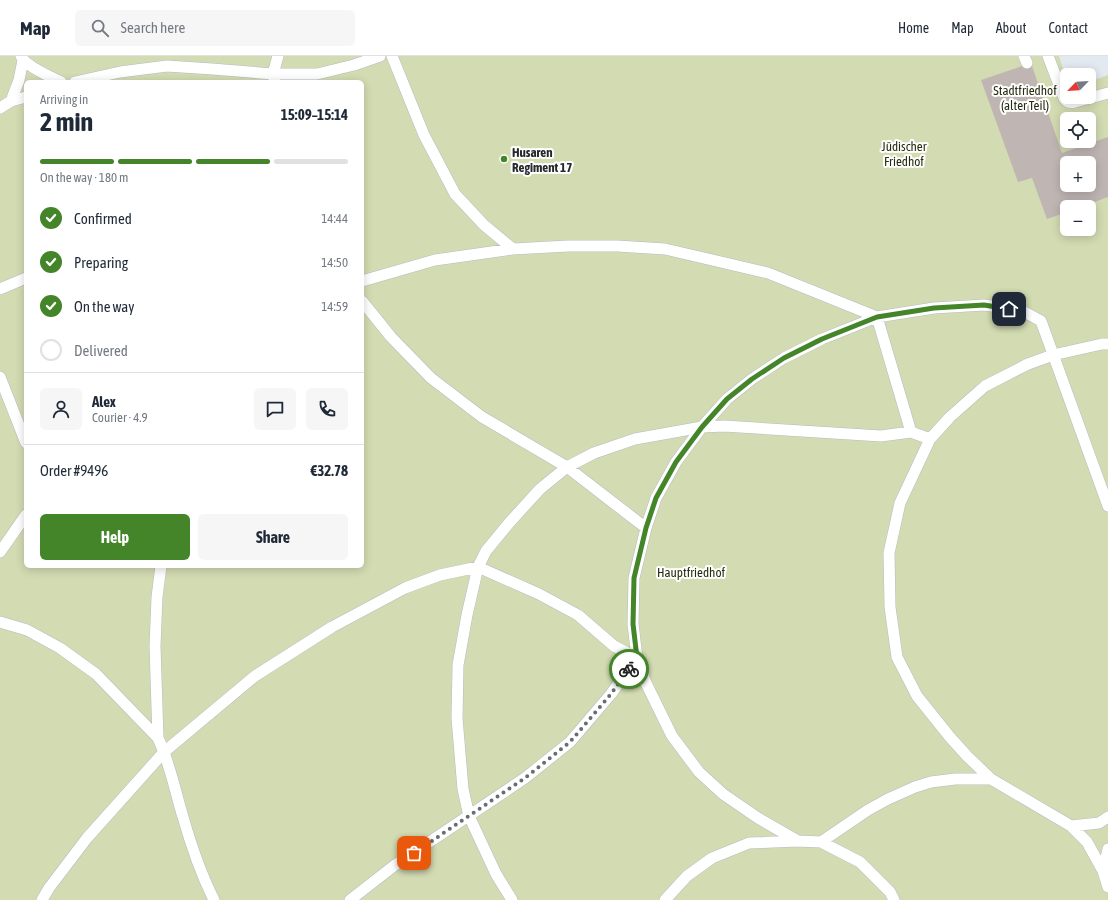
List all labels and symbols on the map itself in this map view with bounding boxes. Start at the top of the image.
north arrow [1060,68,1096,104]
park label: Stadtfriedhof (alter Teil) [993,83,1057,113]
park label: Jüdischer Friedhof [881,139,927,169]
place label: Husaren Regiment 17 [512,145,572,175]
marker: Husaren Regiment 17 [499,154,509,164]
pin [992,292,1026,326]
park label: Hauptfriedhof [657,565,726,580]
courier [609,649,649,689]
pin [397,836,431,870]

